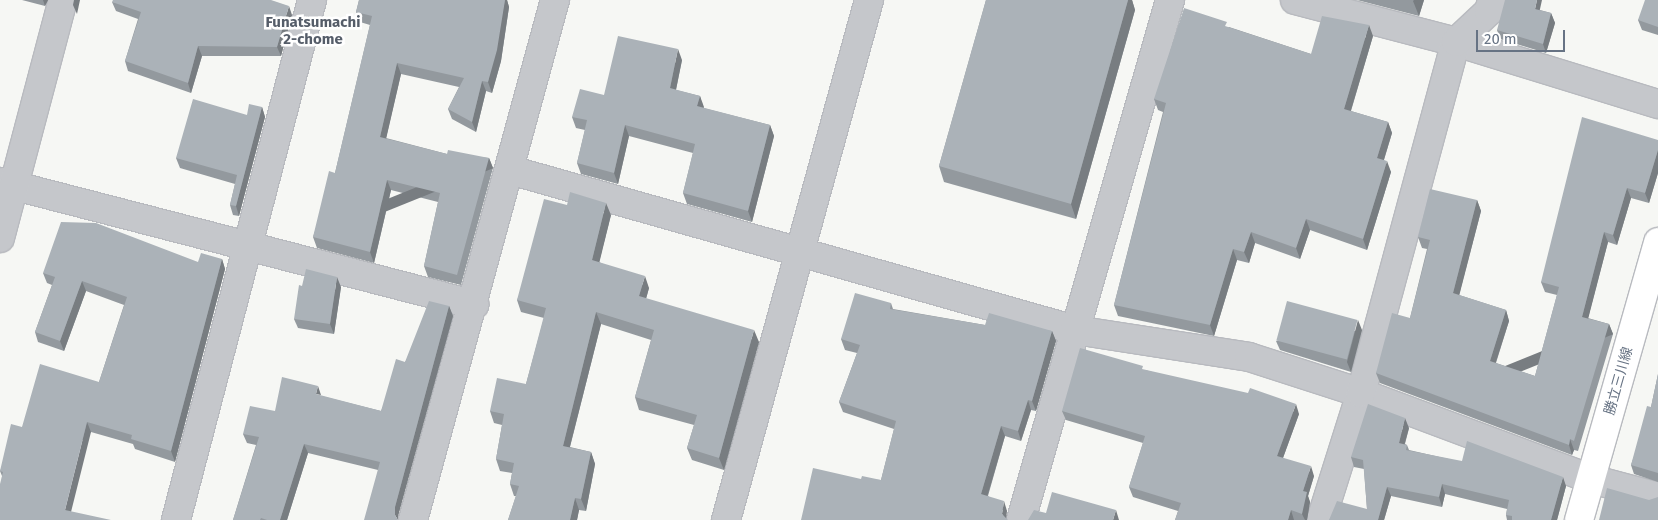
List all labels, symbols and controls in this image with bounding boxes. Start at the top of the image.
district label: Funatsumachi 2-chome [266,13,360,48]
scale bar [1478,20,1567,52]
text: 20 m [1484,30,1517,48]
street label: 勝立三川線 [1601,345,1637,417]

